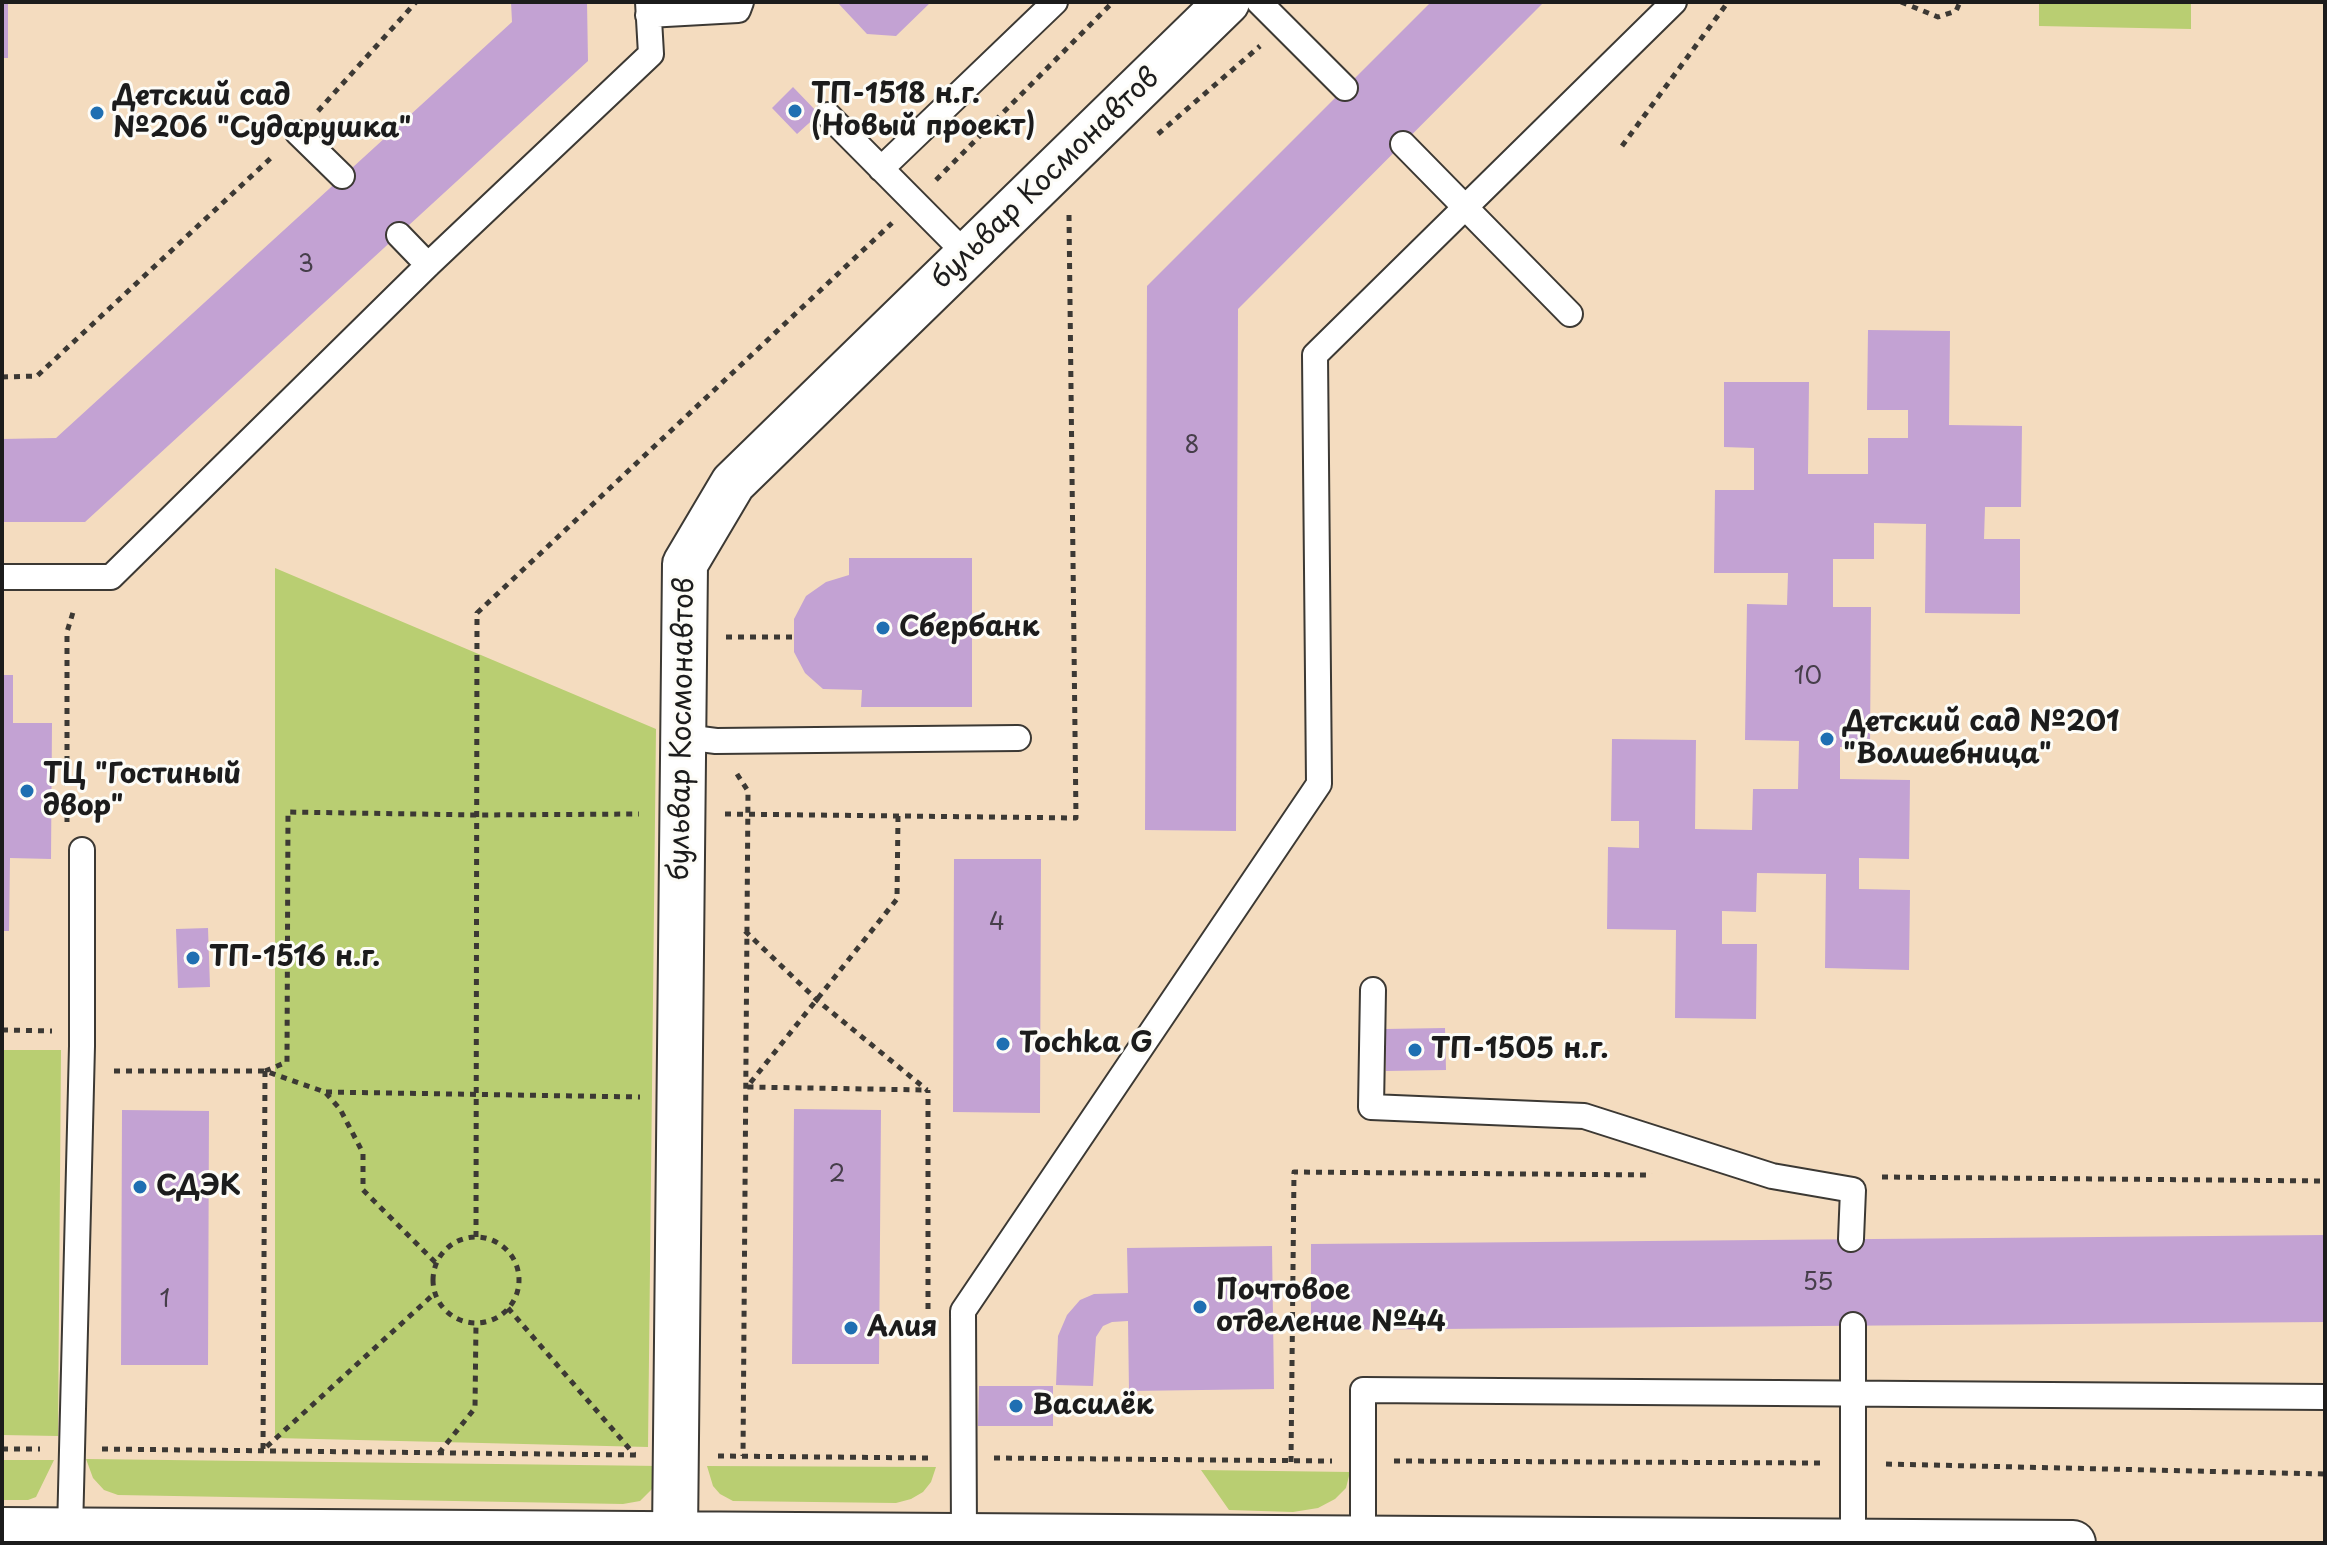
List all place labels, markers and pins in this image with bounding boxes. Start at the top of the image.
place label: ТП-1518 н.г. (Новый проект) [811,78,1035,144]
place label: Детский сад №206 "Сударушка" [113,80,411,146]
marker: ТП-1518 н.г. (Новый проект) [786,102,804,120]
marker: Детский сад №206 "Сударушка" [88,104,106,122]
place label: Сбербанк [899,611,1039,645]
marker: Сбербанк [874,619,892,637]
place label: Детский сад №201 "Волшебница" [1843,706,2119,772]
marker: Детский сад №201 "Волшебница" [1818,730,1836,748]
place label: ТЦ "Гостиный двор" [43,758,241,824]
marker: ТЦ "Гостиный двор" [18,782,36,800]
place label: ТП-1516 н.г. [209,941,380,975]
marker: ТП-1516 н.г. [184,949,202,967]
place label: Tochka G [1019,1027,1153,1061]
place label: ТП-1505 н.г. [1431,1033,1608,1067]
marker: Tochka G [994,1035,1012,1053]
marker: ТП-1505 н.г. [1406,1041,1424,1059]
place label: СДЭК [156,1170,241,1204]
marker: СДЭК [131,1178,149,1196]
place label: Почтовое отделение №44 [1216,1274,1446,1340]
marker: Почтовое отделение №44 [1191,1298,1209,1316]
place label: Алия [867,1311,937,1345]
marker: Алия [842,1319,860,1337]
place label: Василёк [1032,1389,1153,1423]
marker: Василёк [1007,1397,1025,1415]

